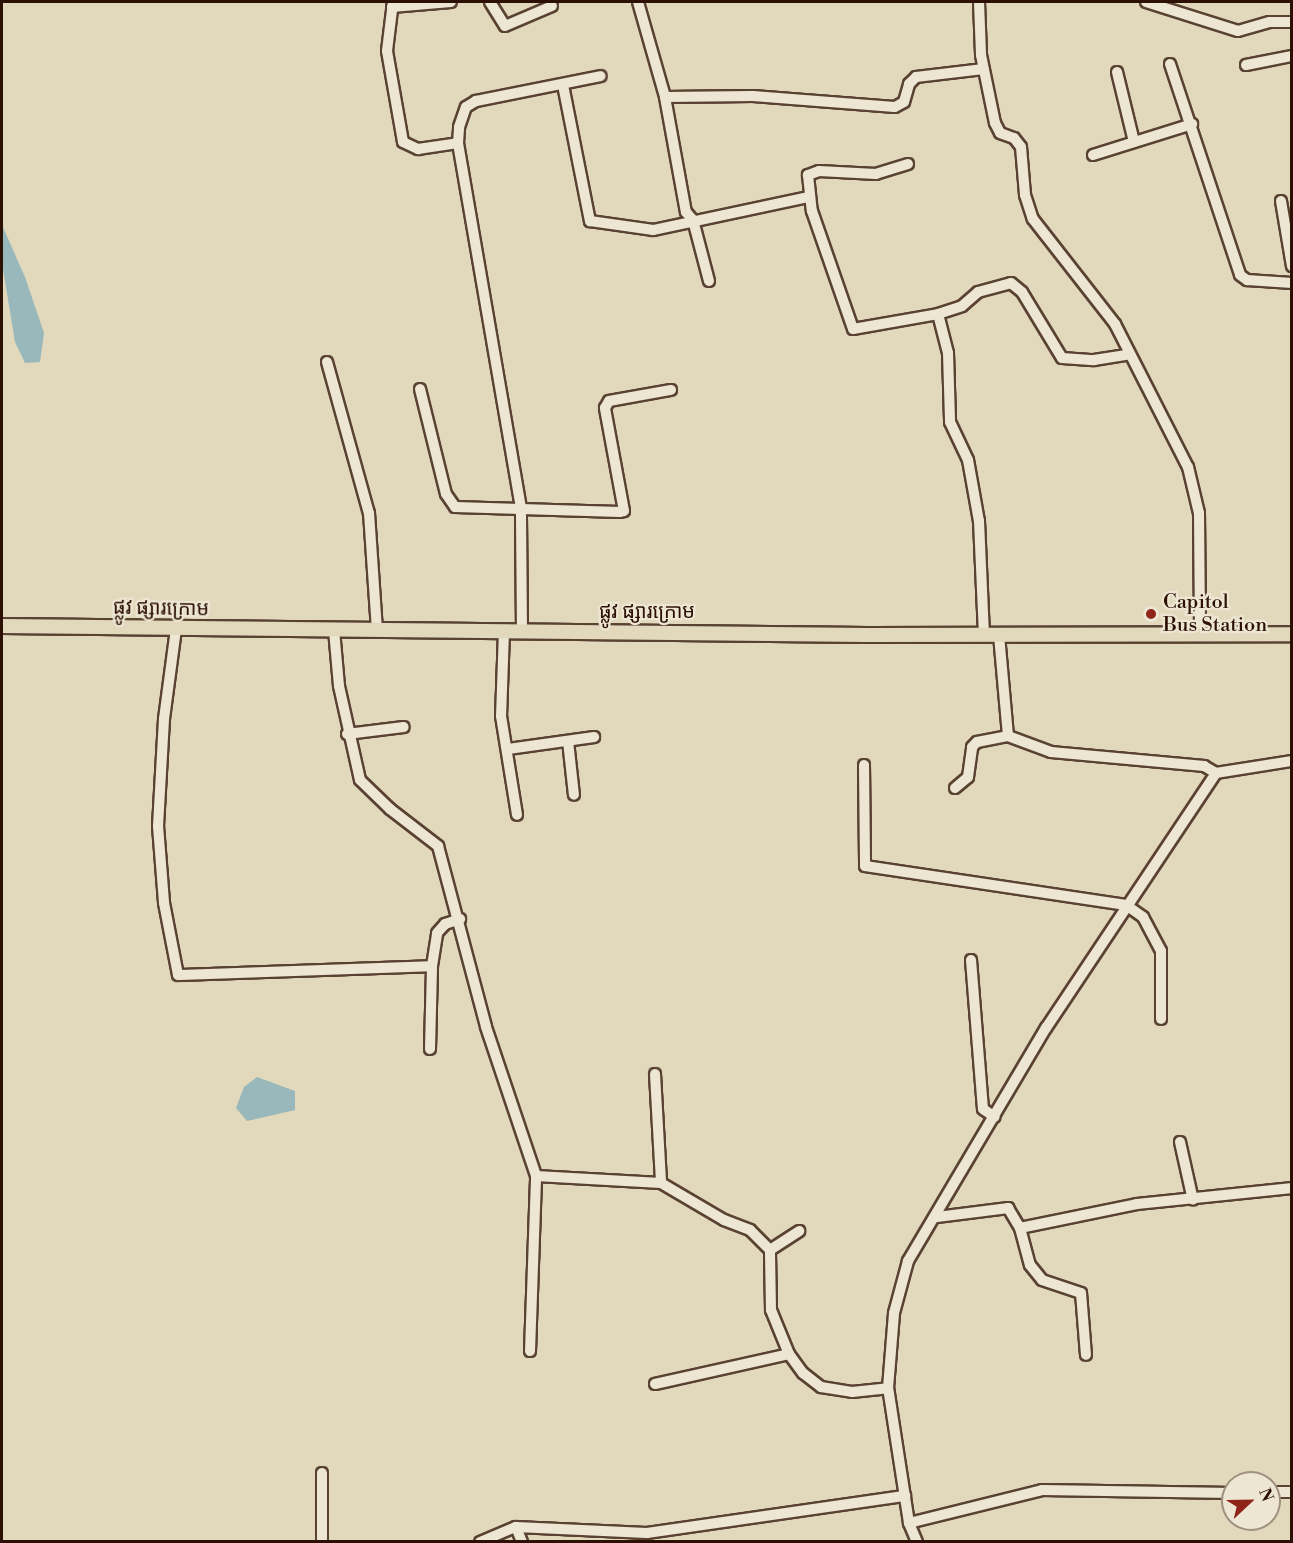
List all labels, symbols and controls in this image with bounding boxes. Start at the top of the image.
place label: Capitol Bus Station [1163,590,1267,637]
street label: ផ្លូវ ផ្សារក្រោម [113,596,209,622]
street label: ផ្លូវ ផ្សារក្រោម [599,600,695,624]
marker: Capitol Bus Station [1144,607,1158,621]
north arrow [1221,1471,1281,1531]
text: N [1254,1485,1277,1505]

